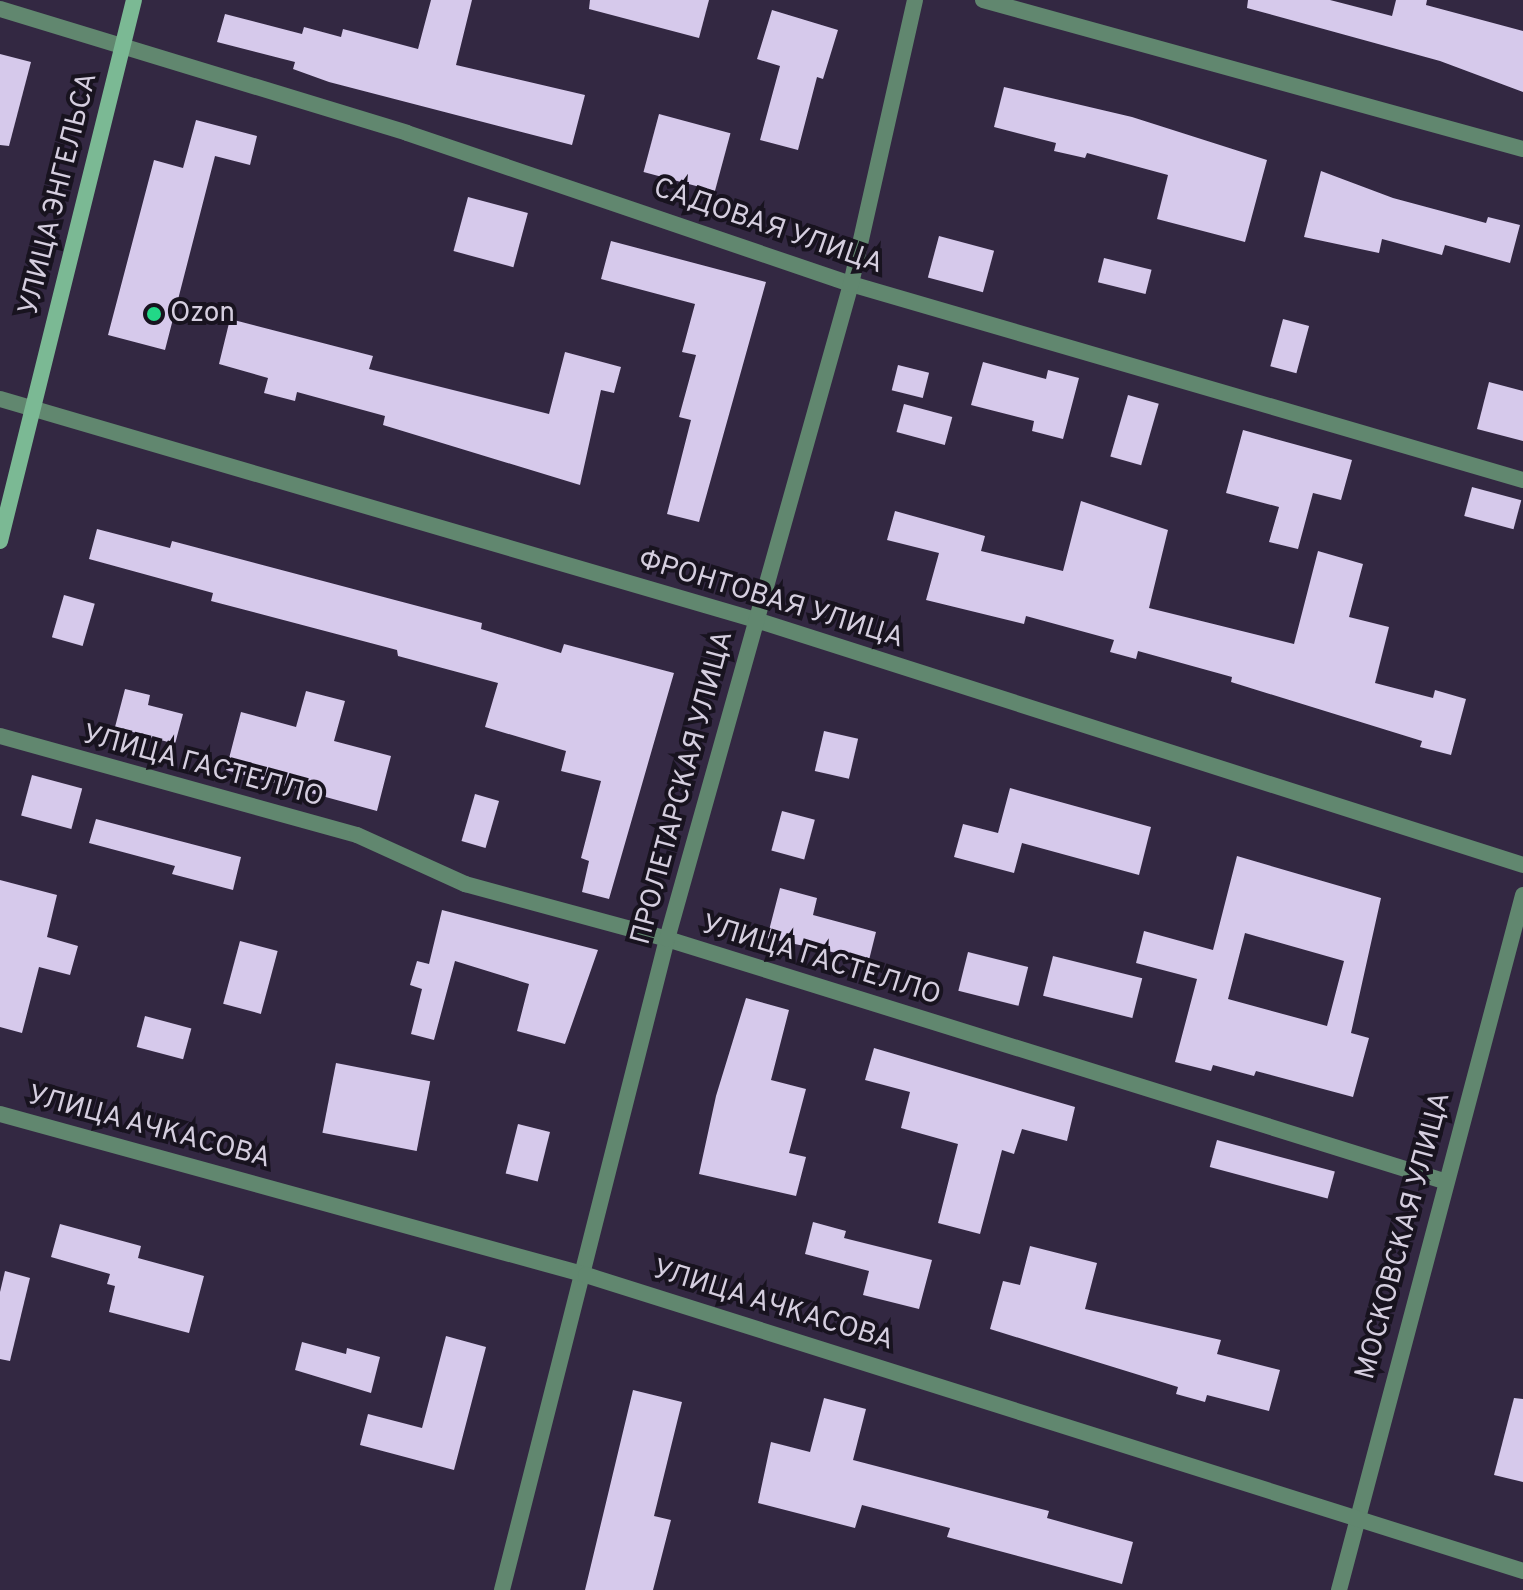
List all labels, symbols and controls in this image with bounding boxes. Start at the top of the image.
street label: УЛИЦА ЭНГЕЛЬСА [13,69,105,319]
street label: САДОВАЯ УЛИЦА [649,172,887,282]
place label: Ozon [170,297,235,331]
marker: Ozon [145,305,163,323]
street label: ФРОНТОВАЯ УЛИЦА [634,544,908,656]
street label: ПРОЛЕТАРСКАЯ УЛИЦА [625,627,741,949]
street label: УЛИЦА ГАСТЕЛЛО [78,719,328,815]
street label: УЛИЦА ГАСТЕЛЛО [697,908,945,1014]
street label: УЛИЦА АЧКАСОВА [23,1079,275,1177]
street label: МОСКОВСКАЯ УЛИЦА [1349,1089,1459,1383]
street label: УЛИЦА АЧКАСОВА [648,1253,898,1359]

